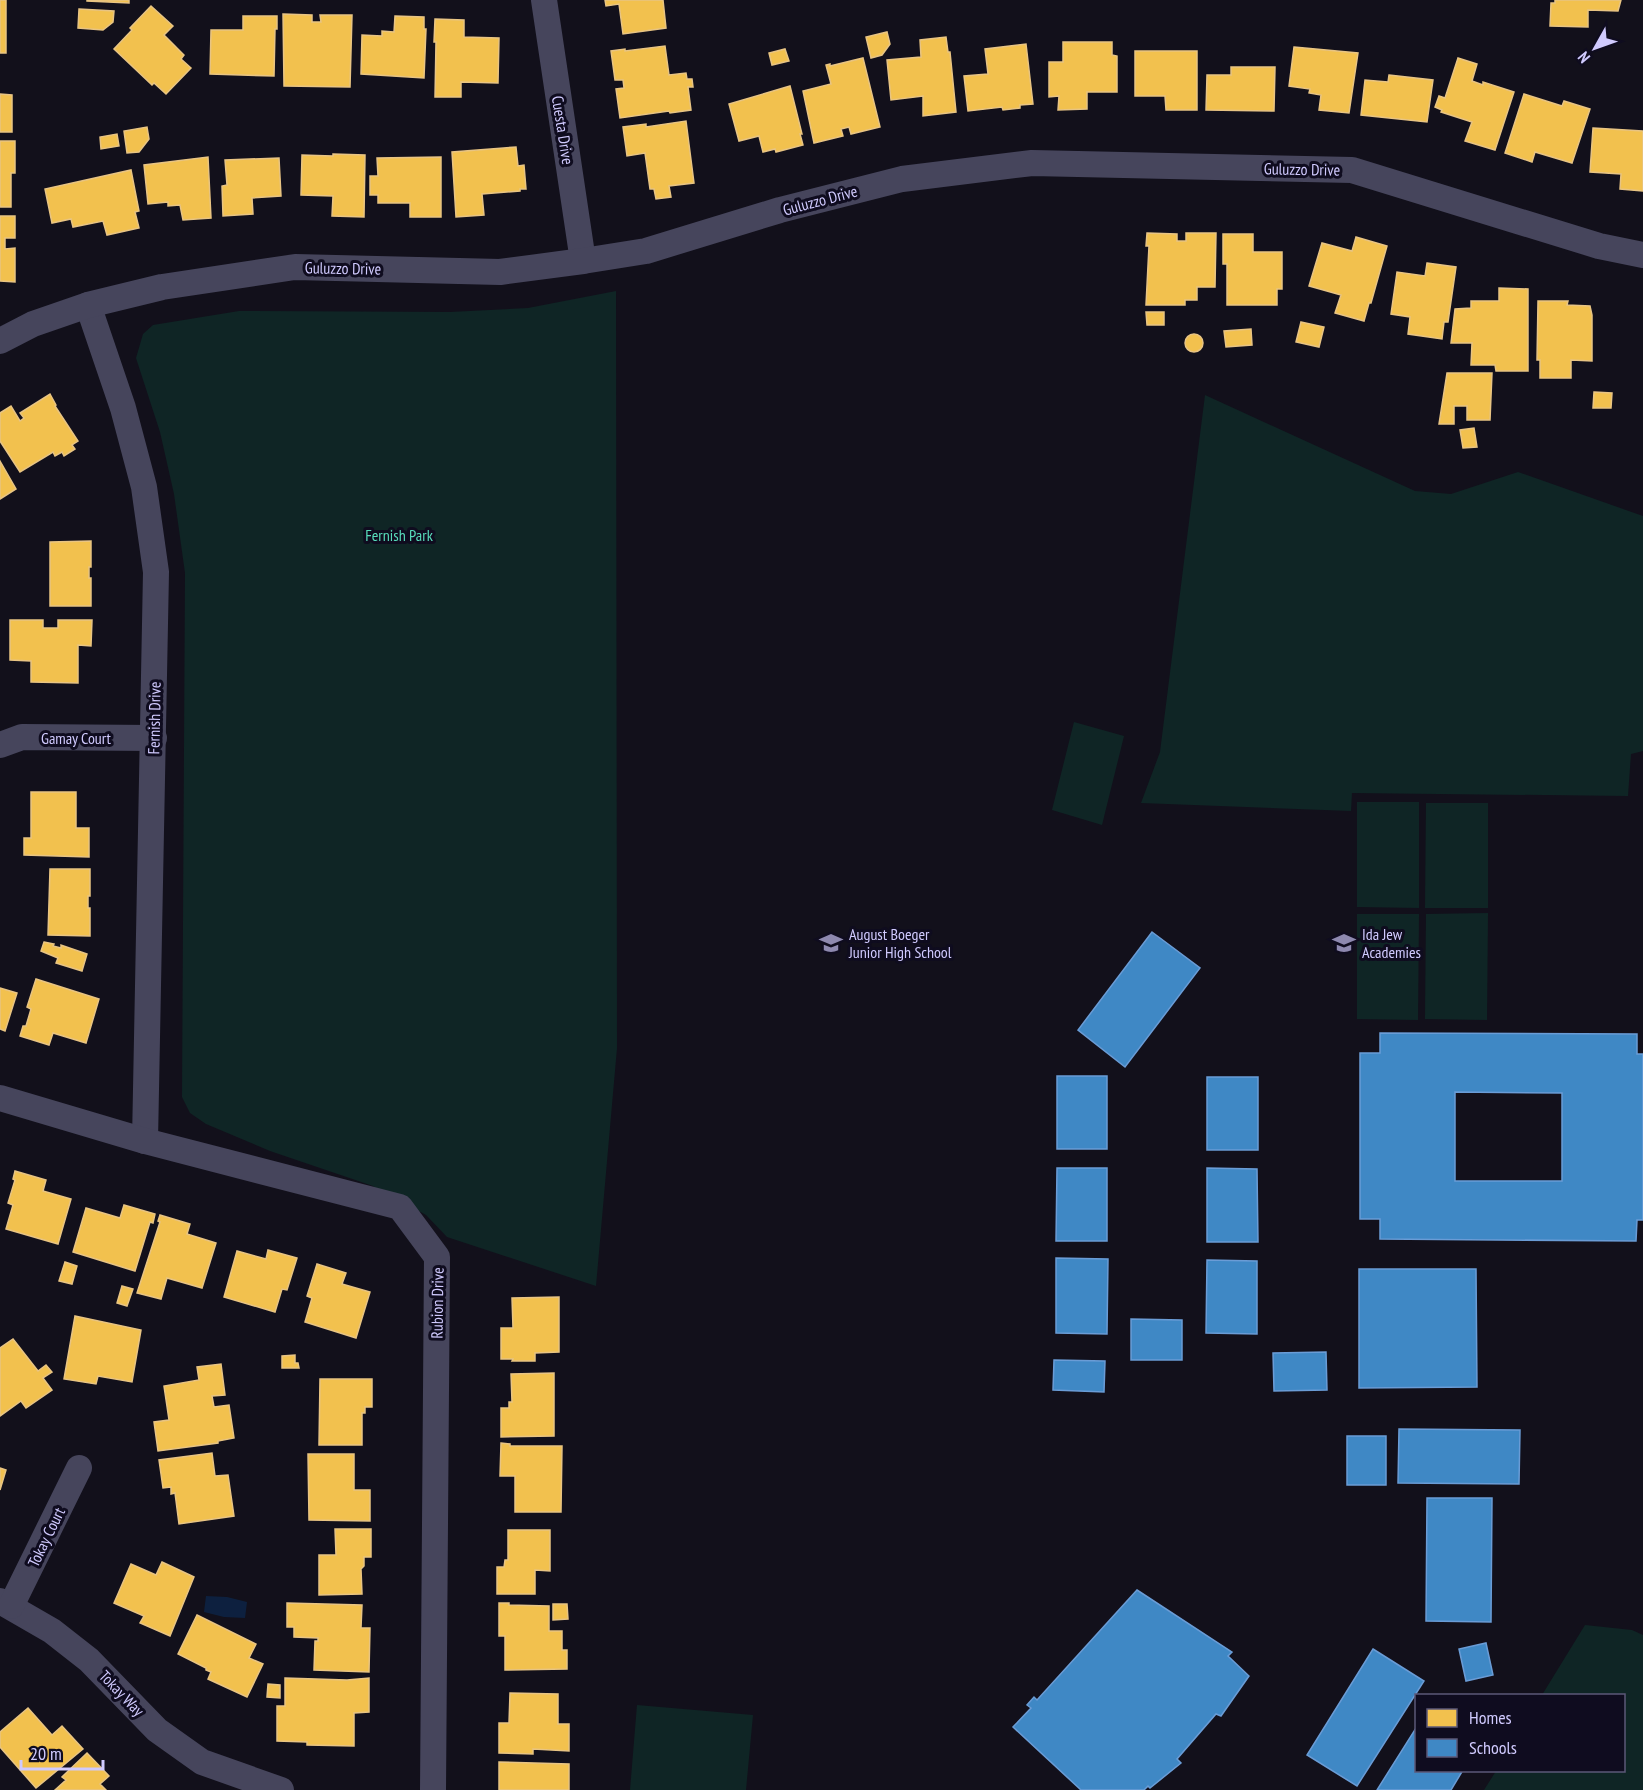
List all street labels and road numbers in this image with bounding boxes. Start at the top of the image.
street label: Cuesta Drive [548,94,578,166]
street label: Guluzzo Drive [1264,158,1340,180]
street label: Guluzzo Drive [781,180,859,220]
street label: Guluzzo Drive [305,257,381,279]
street label: Fernish Drive [143,681,165,755]
street label: Gamay Court [41,728,112,748]
street label: Rubion Drive [426,1267,448,1339]
street label: Tokay Court [23,1503,69,1570]
street label: Tokay Way [95,1666,149,1720]

